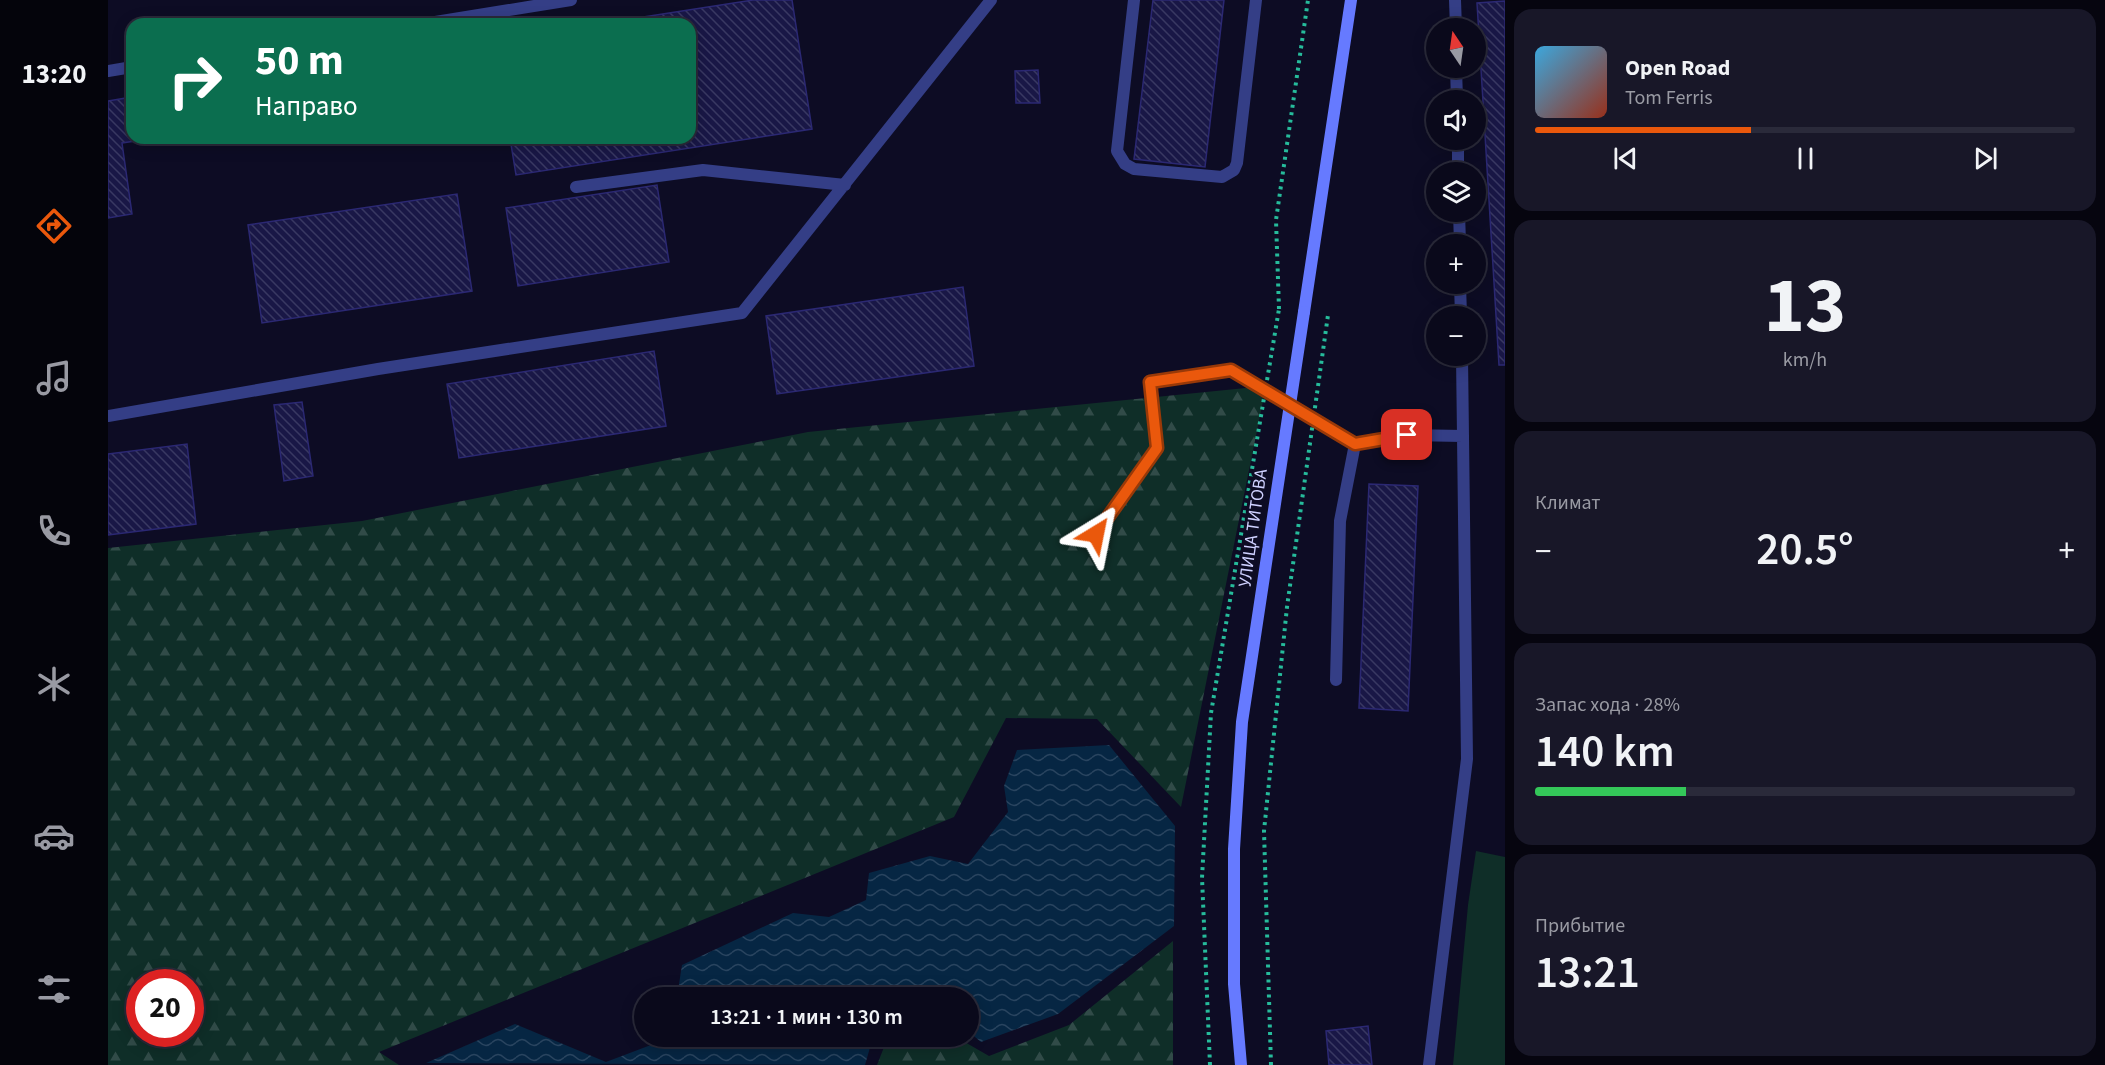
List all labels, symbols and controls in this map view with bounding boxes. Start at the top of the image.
north arrow [1426,18,1486,78]
map controls [1426,18,1486,366]
text: 50 m [255,31,344,91]
icon: right [156,42,234,120]
text: Open Road [1625,52,1730,84]
text: 13:20 [21,55,87,94]
text: Tom Ferris [1625,84,1713,112]
text: Направо [255,87,358,126]
button: sound [1426,90,1486,150]
icon: previous [1609,142,1642,175]
icon: pause [1789,142,1822,175]
icon: next [1969,142,2002,175]
button: layers [1426,162,1486,222]
icon: directions [33,205,75,247]
button: + [1426,234,1486,294]
text: 13 [1764,251,1846,362]
button: − [1426,306,1486,366]
text: km/h [1783,346,1827,374]
icon: music [33,357,75,399]
pin [1381,409,1432,460]
icon: arrive [1390,418,1423,451]
street label: УЛИЦА ТИТОВА [1232,467,1274,589]
text: Климат [1535,489,1601,517]
position arrow [1064,502,1128,566]
icon: phone [33,510,75,552]
text: 20.5° [1756,518,1854,582]
text: − [1535,528,1551,575]
text: + [2059,528,2075,575]
icon: climate [33,663,75,705]
text: Запас хода · 28% [1535,691,1680,719]
text: 140 km [1535,720,1675,784]
icon: car [33,815,75,857]
text: Прибытие [1535,912,1625,940]
text: 13:21 [1535,941,1640,1005]
icon: filters [33,968,75,1010]
speed limit sign: 20 [126,969,204,1047]
text: 13:21 · 1 мин · 130 m [710,1001,903,1033]

